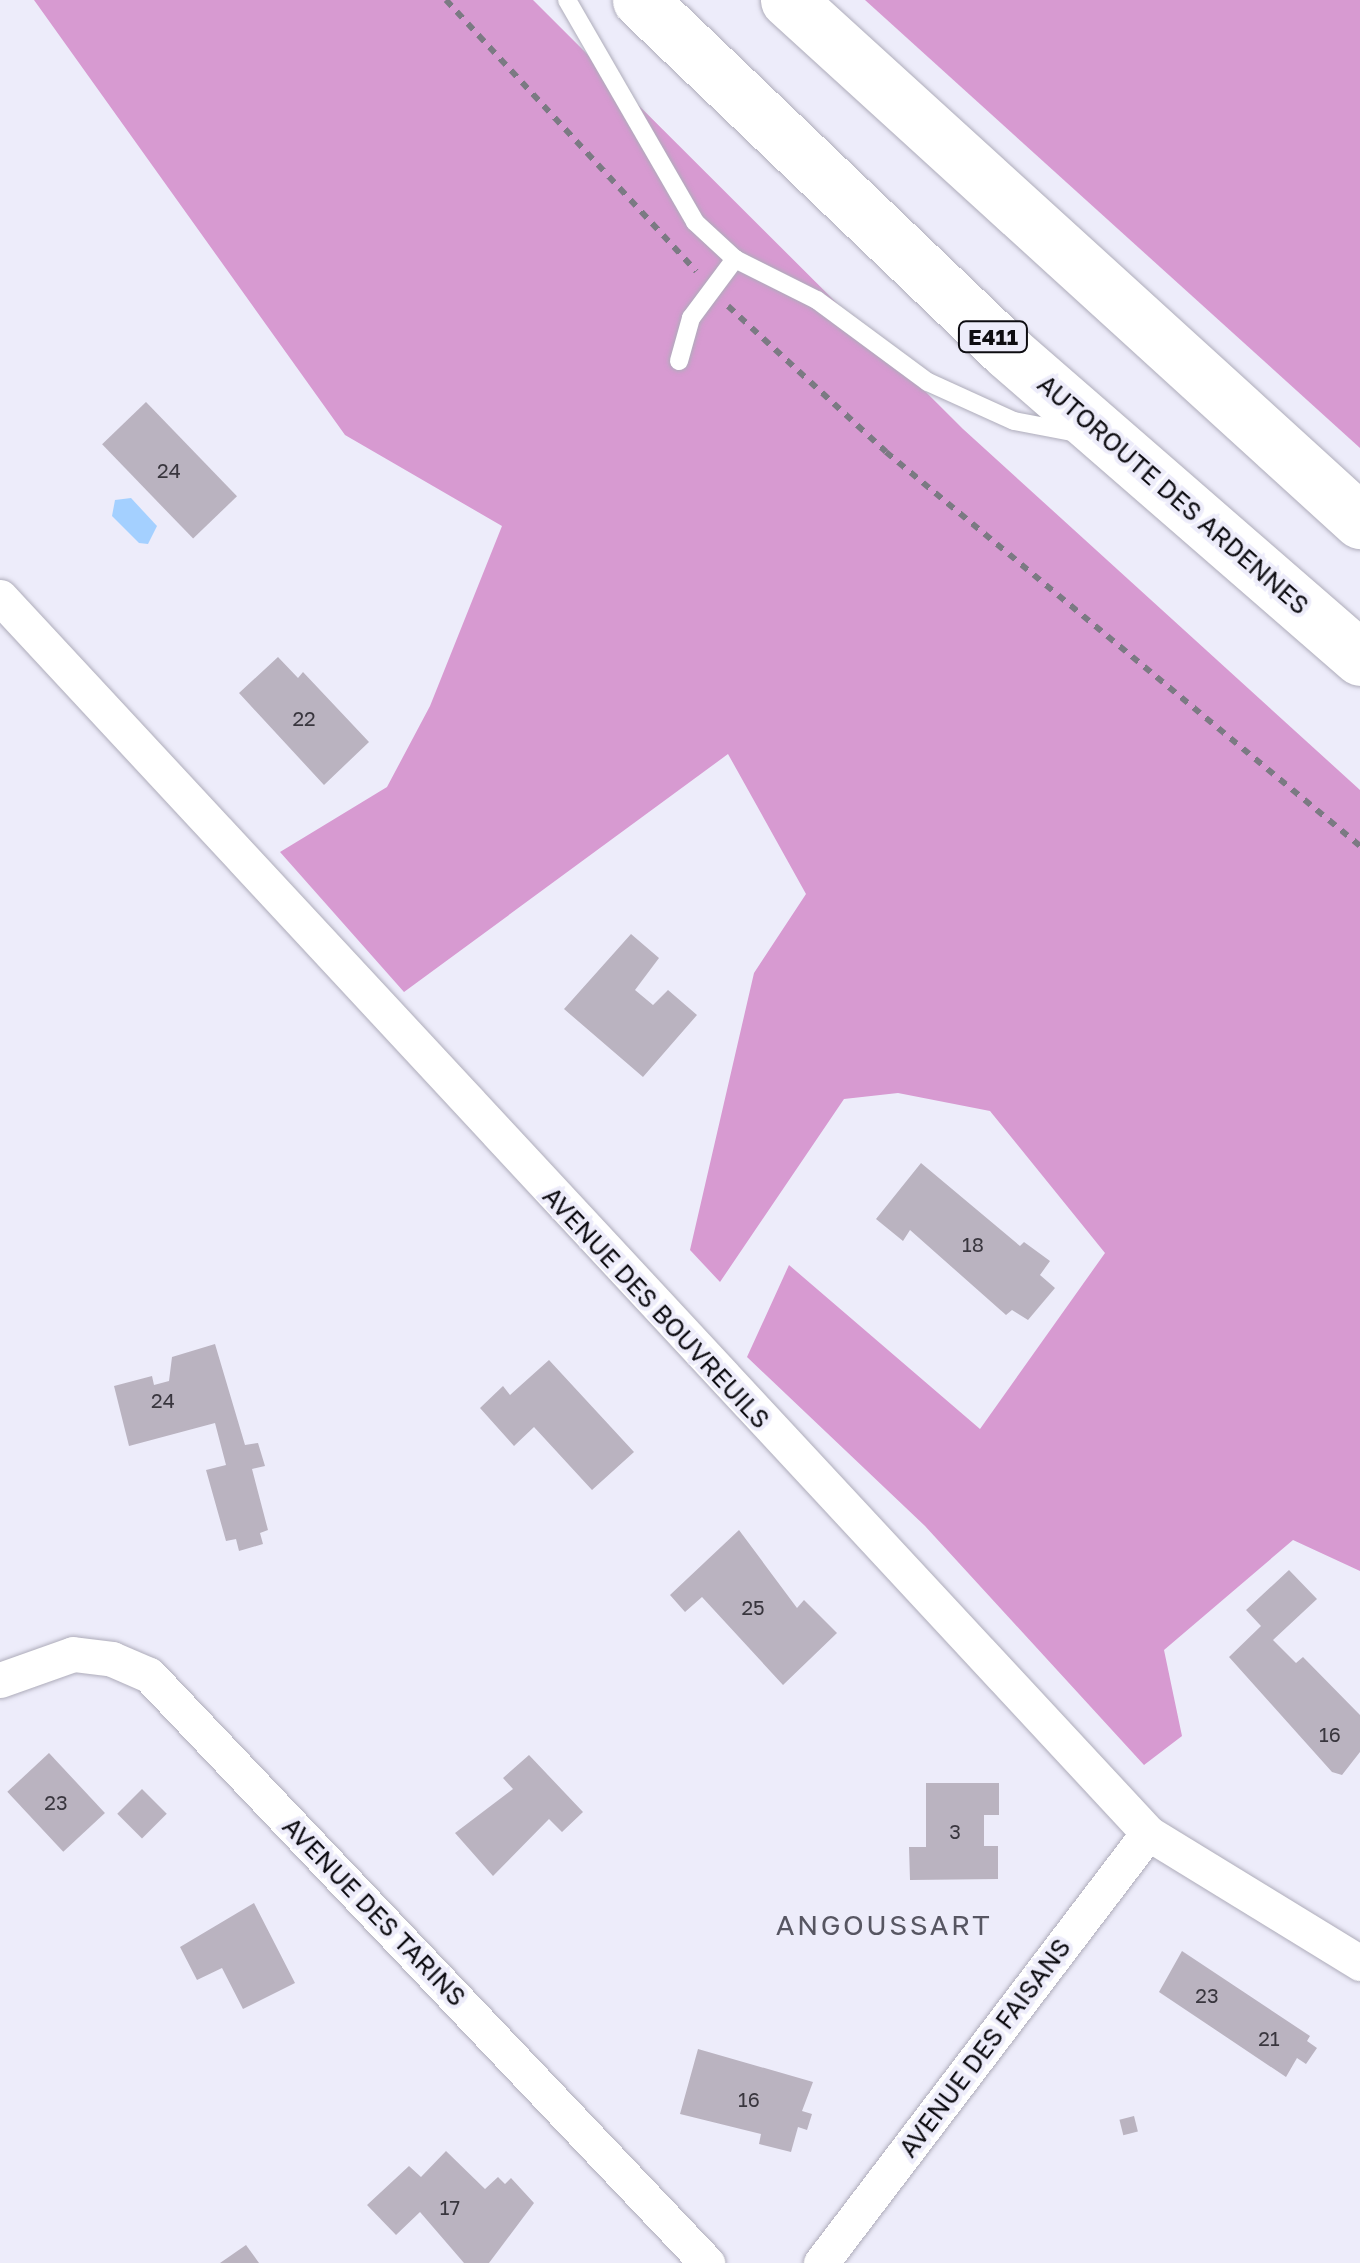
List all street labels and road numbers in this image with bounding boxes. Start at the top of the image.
road number: E411 [956,320,1030,354]
street label: AUTOROUTE DES ARDENNES [1031,369,1315,621]
street label: AVENUE DES BOUVREUILS [536,1181,776,1435]
street label: AVENUE DES TARINS [276,1812,472,2012]
street label: AVENUE DES FAISANS [893,1933,1077,2163]

